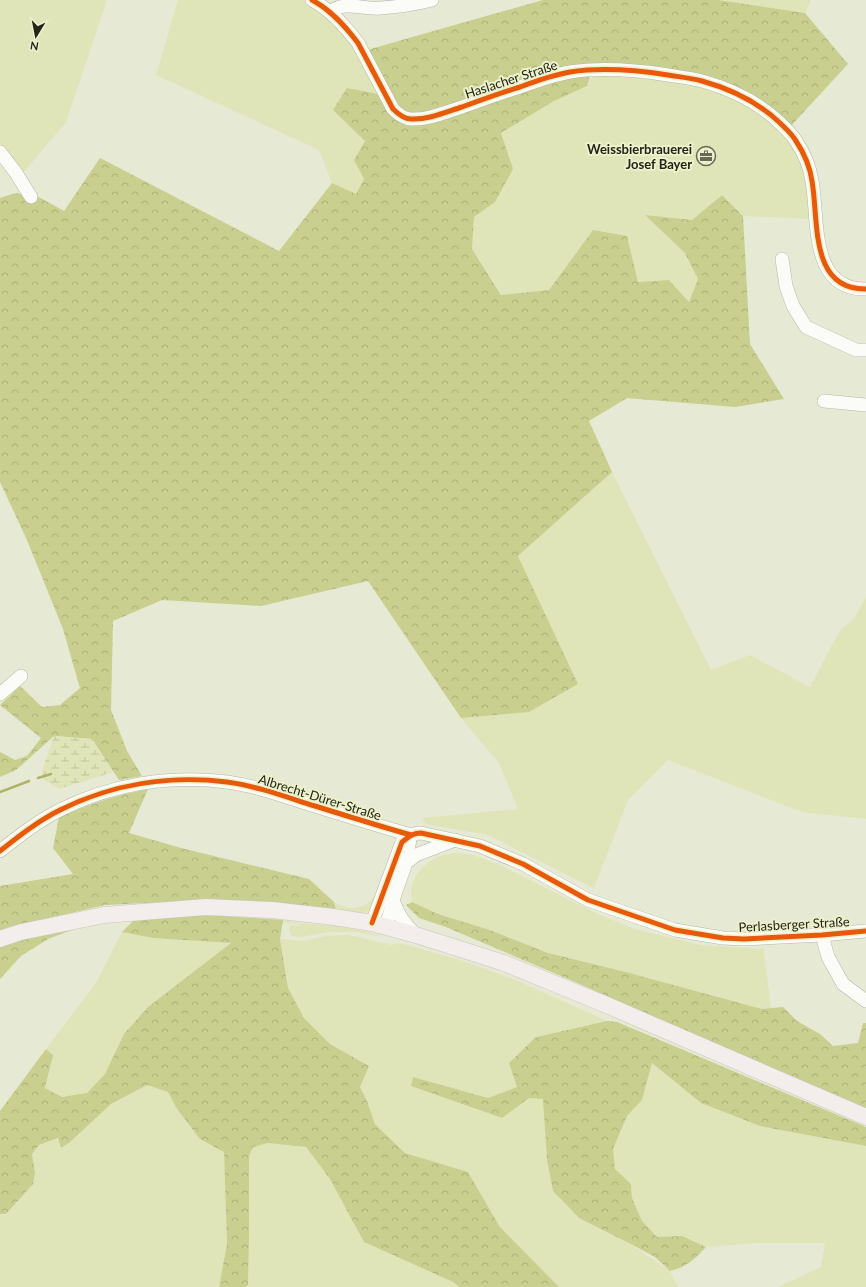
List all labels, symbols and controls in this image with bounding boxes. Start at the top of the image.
north arrow [16,16,56,56]
text: N [29,39,39,53]
street label: Haslacher Straße [463,56,559,102]
place label: Weissbierbrauerei Josef Bayer [587,141,692,172]
office icon: Weissbierbrauerei Josef Bayer [695,145,717,167]
street label: Albrecht-Dürer-Straße [257,771,384,823]
street label: Perlasberger Straße [738,913,850,935]

